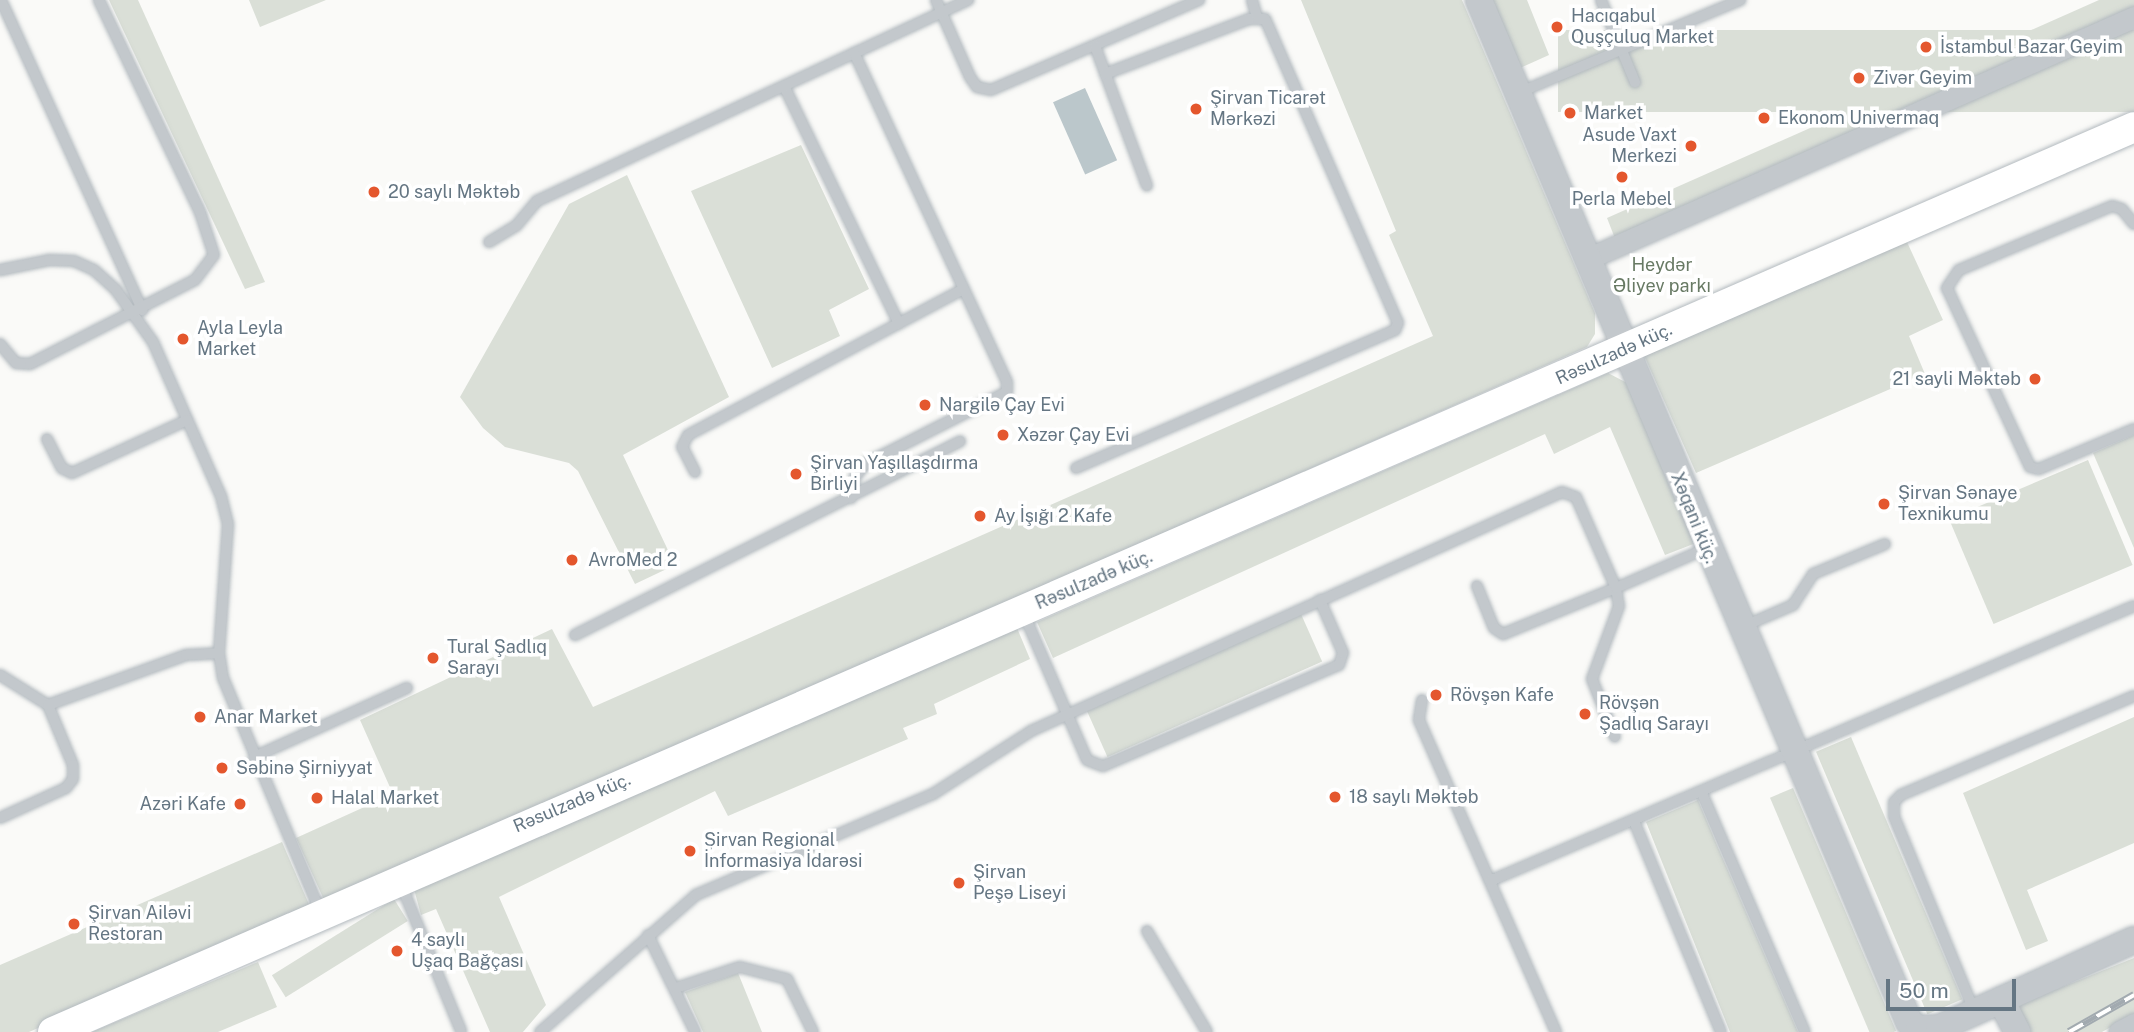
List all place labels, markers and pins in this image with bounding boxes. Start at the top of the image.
place label: Hacıqabul Quşçuluq Market [1571,6,1714,48]
marker: Hacıqabul Quşçuluq Market [1549,19,1565,35]
place label: İstambul Bazar Geyim [1940,36,2123,58]
marker: İstambul Bazar Geyim [1918,39,1934,55]
place label: Zivər Geyim [1873,67,1972,89]
marker: Zivər Geyim [1851,70,1867,86]
place label: Şirvan Ticarət Mərkəzi [1210,88,1326,130]
marker: Şirvan Ticarət Mərkəzi [1188,101,1204,117]
place label: Market [1584,102,1643,124]
marker: Market [1562,105,1578,121]
place label: Ekonom Univermaq [1778,107,1939,129]
marker: Ekonom Univermaq [1756,110,1772,126]
place label: Asude Vaxt Merkezi [1582,125,1677,168]
marker: Asude Vaxt Merkezi [1683,138,1699,154]
marker: Perla Mebel [1614,169,1630,185]
place label: 20 saylı Məktəb [388,181,520,203]
marker: 20 saylı Məktəb [366,184,382,200]
place label: Perla Mebel [1572,188,1672,210]
place label: Ayla Leyla Market [197,318,283,360]
marker: Ayla Leyla Market [175,331,191,347]
place label: 21 sayli Məktəb [1892,368,2021,390]
marker: 21 sayli Məktəb [2027,371,2043,387]
place label: Nargilə Çay Evi [939,394,1065,416]
marker: Nargilə Çay Evi [917,397,933,413]
place label: Xəzər Çay Evi [1017,424,1129,446]
marker: Xəzər Çay Evi [995,427,1011,443]
place label: Şirvan Yaşıllaşdırma Birliyi [810,453,978,496]
marker: Şirvan Yaşıllaşdırma Birliyi [788,466,804,482]
place label: Şirvan Sənaye Texnikumu [1898,483,2017,526]
marker: Şirvan Sənaye Texnikumu [1876,496,1892,512]
place label: Ay İşığı 2 Kafe [994,505,1112,527]
marker: Ay İşığı 2 Kafe [972,508,988,524]
place label: AvroMed 2 [588,549,678,571]
marker: AvroMed 2 [562,550,582,570]
place label: Tural Şadlıq Sarayı [447,637,547,680]
marker: Tural Şadlıq Sarayı [425,650,441,666]
place label: Rövşən Kafe [1450,684,1554,706]
marker: Rövşən Kafe [1428,687,1444,703]
place label: Rövşən Şadlıq Sarayı [1599,693,1709,736]
place label: Anar Market [214,706,318,728]
marker: Rövşən Şadlıq Sarayı [1577,706,1593,722]
marker: Anar Market [192,709,208,725]
place label: Səbinə Şirniyyat [236,757,373,779]
marker: Səbinə Şirniyyat [214,760,230,776]
place label: 18 saylı Məktəb [1349,786,1478,808]
place label: Halal Market [331,787,439,809]
marker: 18 saylı Məktəb [1327,789,1343,805]
marker: Halal Market [309,790,325,806]
place label: Azəri Kafe [140,793,226,815]
marker: Azəri Kafe [232,796,248,812]
place label: Şirvan Regional İnformasiya İdarəsi [704,830,862,872]
marker: Şirvan Regional İnformasiya İdarəsi [682,843,698,859]
place label: Şirvan Peşə Liseyi [973,862,1066,904]
marker: Şirvan Peşə Liseyi [951,875,967,891]
place label: Şirvan Ailəvi Restoran [88,903,191,946]
marker: Şirvan Ailəvi Restoran [66,916,82,932]
place label: 4 saylı Uşaq Bağçası [411,930,524,972]
marker: 4 saylı Uşaq Bağçası [389,943,405,959]

